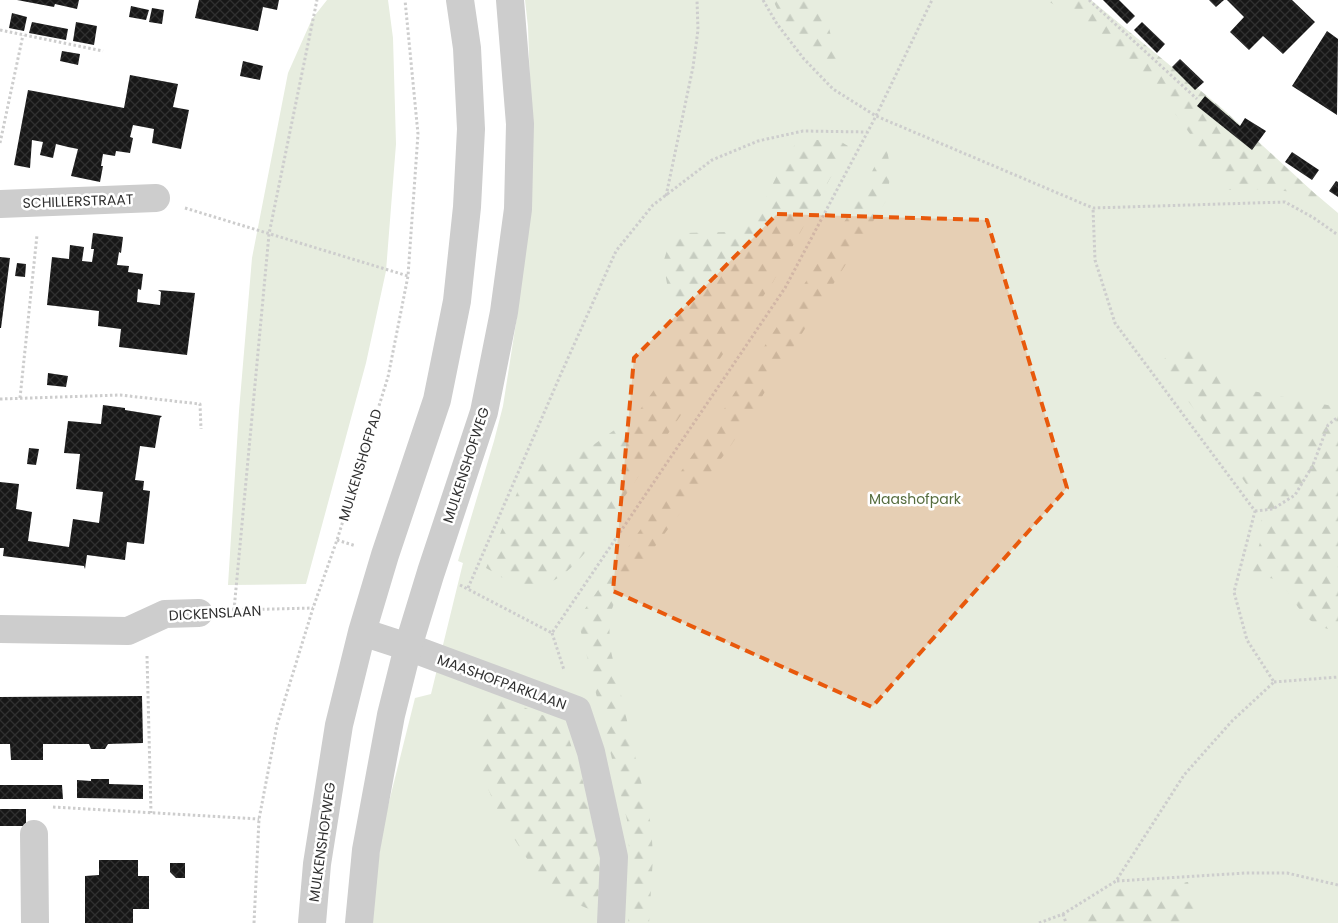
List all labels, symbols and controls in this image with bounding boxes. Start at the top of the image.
street label: SCHILLERSTRAAT [22,189,134,213]
street label: MULKENSHOFWEG [438,404,494,525]
street label: MULKENSHOFPAD [333,406,387,524]
park label: Maashofpark [869,489,962,509]
street label: DICKENSLAAN [168,601,262,625]
street label: MAASHOFPARKLAAN [435,649,569,715]
street label: MULKENSHOFWEG [304,781,340,903]

